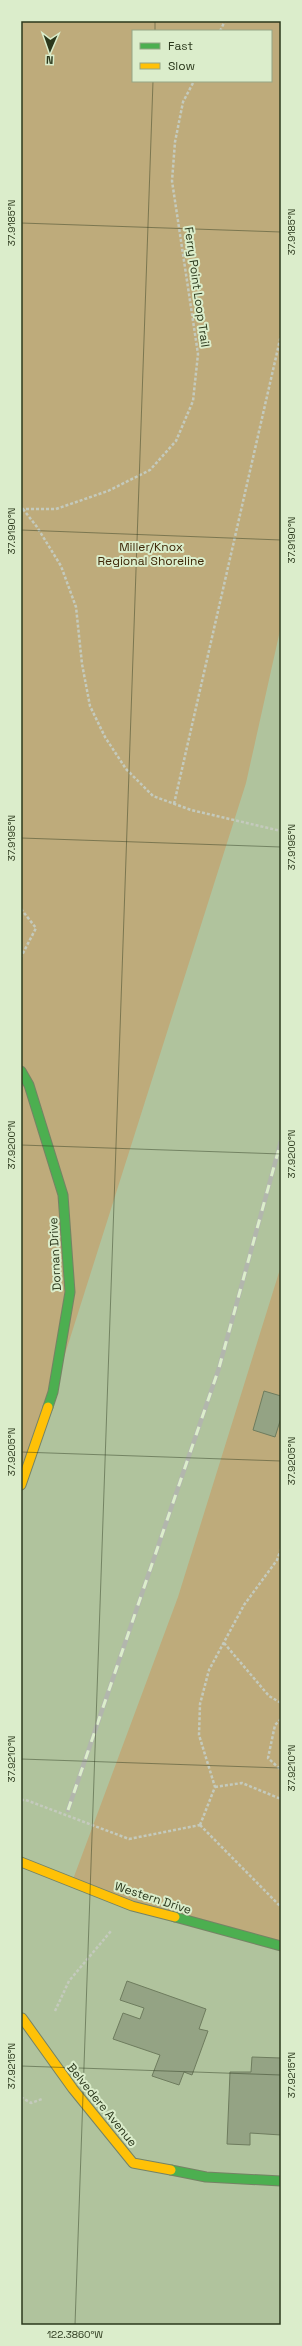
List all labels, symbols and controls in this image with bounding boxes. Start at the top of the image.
north arrow [30,30,70,70]
legend [132,30,272,82]
text: Fast [168,38,193,54]
text: N [46,53,54,67]
text: Slow [168,58,195,74]
text: 37.9185°N [5,200,18,246]
text: 37.9185°N [285,209,298,255]
street label: Ferry Point Loop Trail [181,226,213,348]
text: 37.9190°N [5,508,18,554]
text: 37.9190°N [285,517,298,563]
park label: Miller/Knox Regional Shoreline [98,539,204,569]
text: 37.9195°N [5,815,18,861]
text: 37.9195°N [285,824,298,870]
text: 37.9200°N [5,1121,18,1169]
text: 37.9200°N [285,1130,298,1178]
street label: Dornan Drive [45,1217,65,1291]
text: 37.9205°N [5,1428,18,1476]
text: 37.9205°N [285,1437,298,1485]
text: 37.9210°N [5,1736,18,1782]
text: 37.9210°N [285,1745,298,1791]
street label: Western Drive [113,1878,193,1918]
text: 37.9215°N [5,2043,18,2089]
text: 37.9215°N [285,2052,298,2098]
street label: Belvedere Avenue [63,2060,141,2150]
text: 122.3860°W [47,2328,103,2341]

